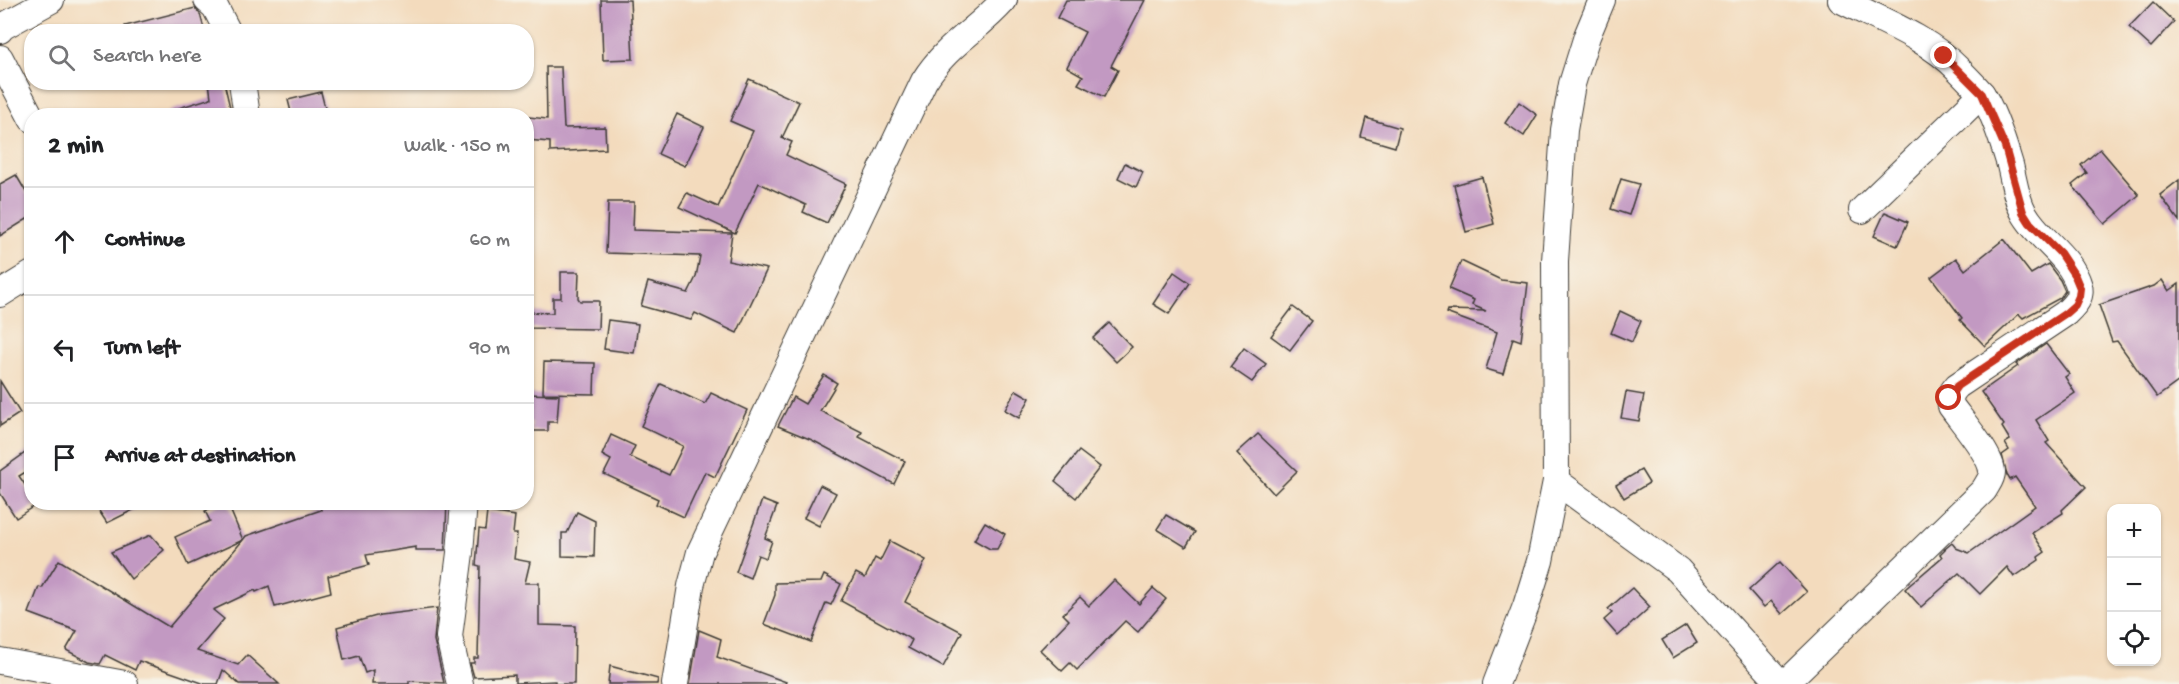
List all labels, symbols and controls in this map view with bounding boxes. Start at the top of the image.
search box [24,24,534,90]
icon: search [45,41,78,74]
route end [1930,42,1956,68]
text: Search here [93,44,201,70]
text: 2 min [48,132,103,163]
text: Walk · 150 m [404,136,510,159]
icon: ahead [48,225,81,258]
text: Continue [105,228,185,254]
text: 60 m [470,230,510,253]
icon: left [48,333,81,366]
text: Turn left [105,336,179,362]
text: 90 m [470,338,510,361]
route start [1935,384,1961,410]
icon: arrive [48,441,81,474]
text: Arrive at destination [105,444,295,470]
map controls [2107,504,2161,666]
button: + [2107,504,2161,558]
button: − [2107,558,2161,612]
button: locate [2107,612,2161,666]

